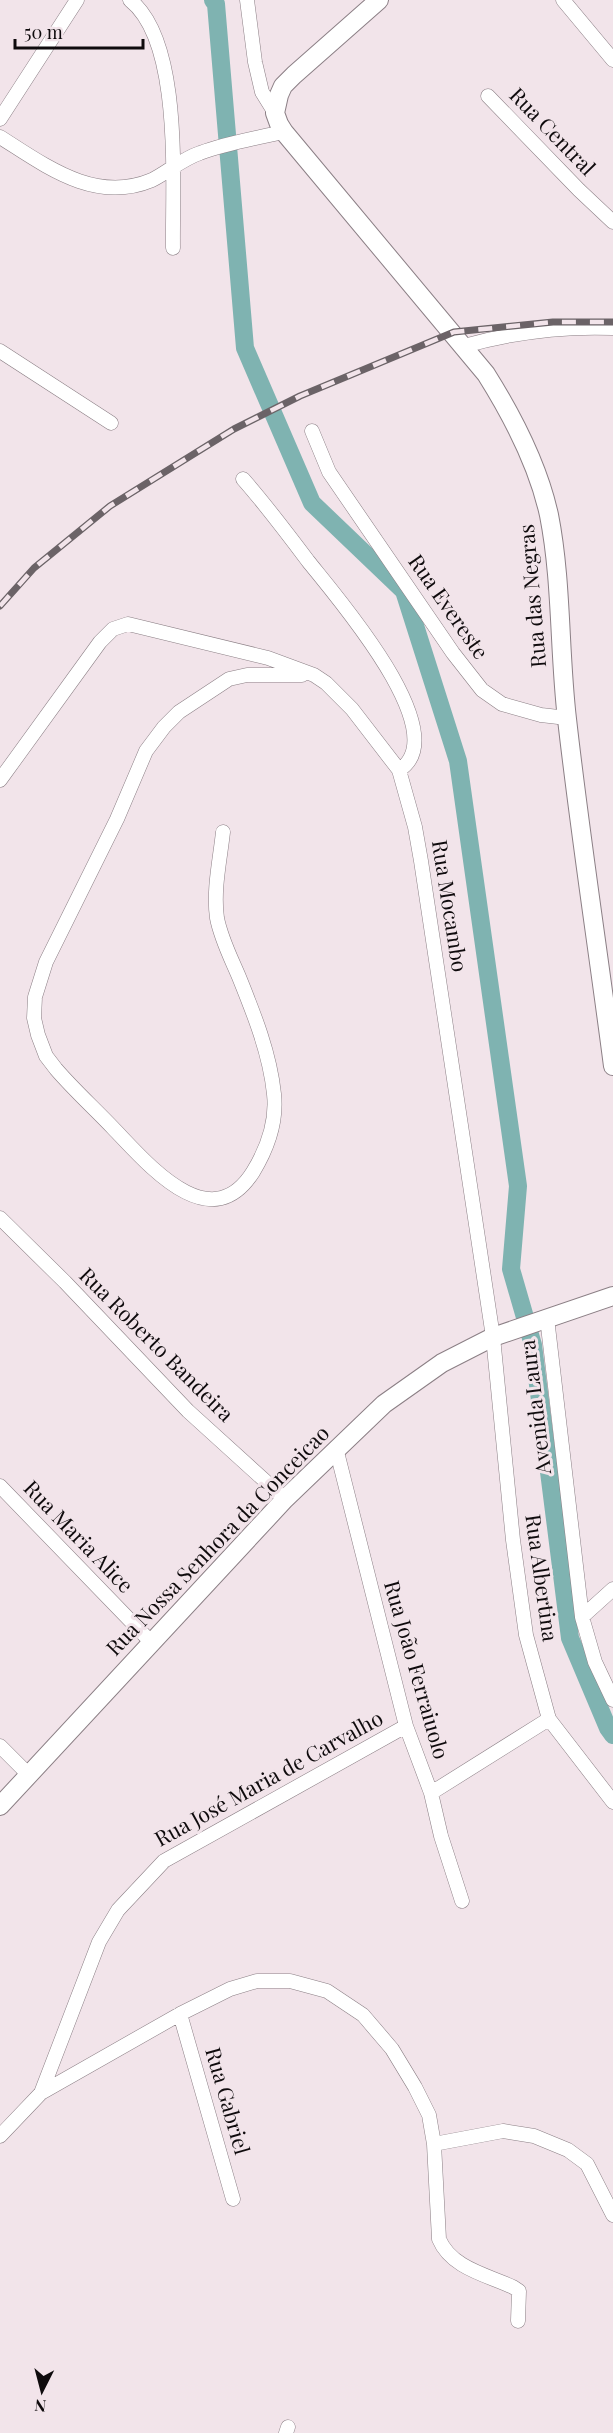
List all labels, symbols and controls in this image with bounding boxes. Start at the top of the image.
scale bar [15,12,142,50]
text: 50 m [24,20,63,44]
street label: Rua Central [504,81,602,181]
street label: Rua das Negras [511,523,551,669]
street label: Rua Evereste [403,548,496,664]
street label: Rua Mocambo [427,838,475,974]
street label: Rua Roberto Bandeira [74,1260,241,1427]
street label: Avenida Laura [512,1338,556,1477]
street label: Rua Nossa Senhora da Conceicao [99,1418,334,1661]
street label: Rua Maria Alice [19,1473,140,1598]
street label: Rua Albertina [520,1512,566,1644]
street label: Rua João Ferraiuolo [379,1577,457,1762]
street label: Rua José Maria de Carvalho [149,1703,387,1852]
street label: Rua Gabriel [200,2044,258,2157]
north arrow [12,2361,72,2421]
text: N [33,2395,47,2417]

